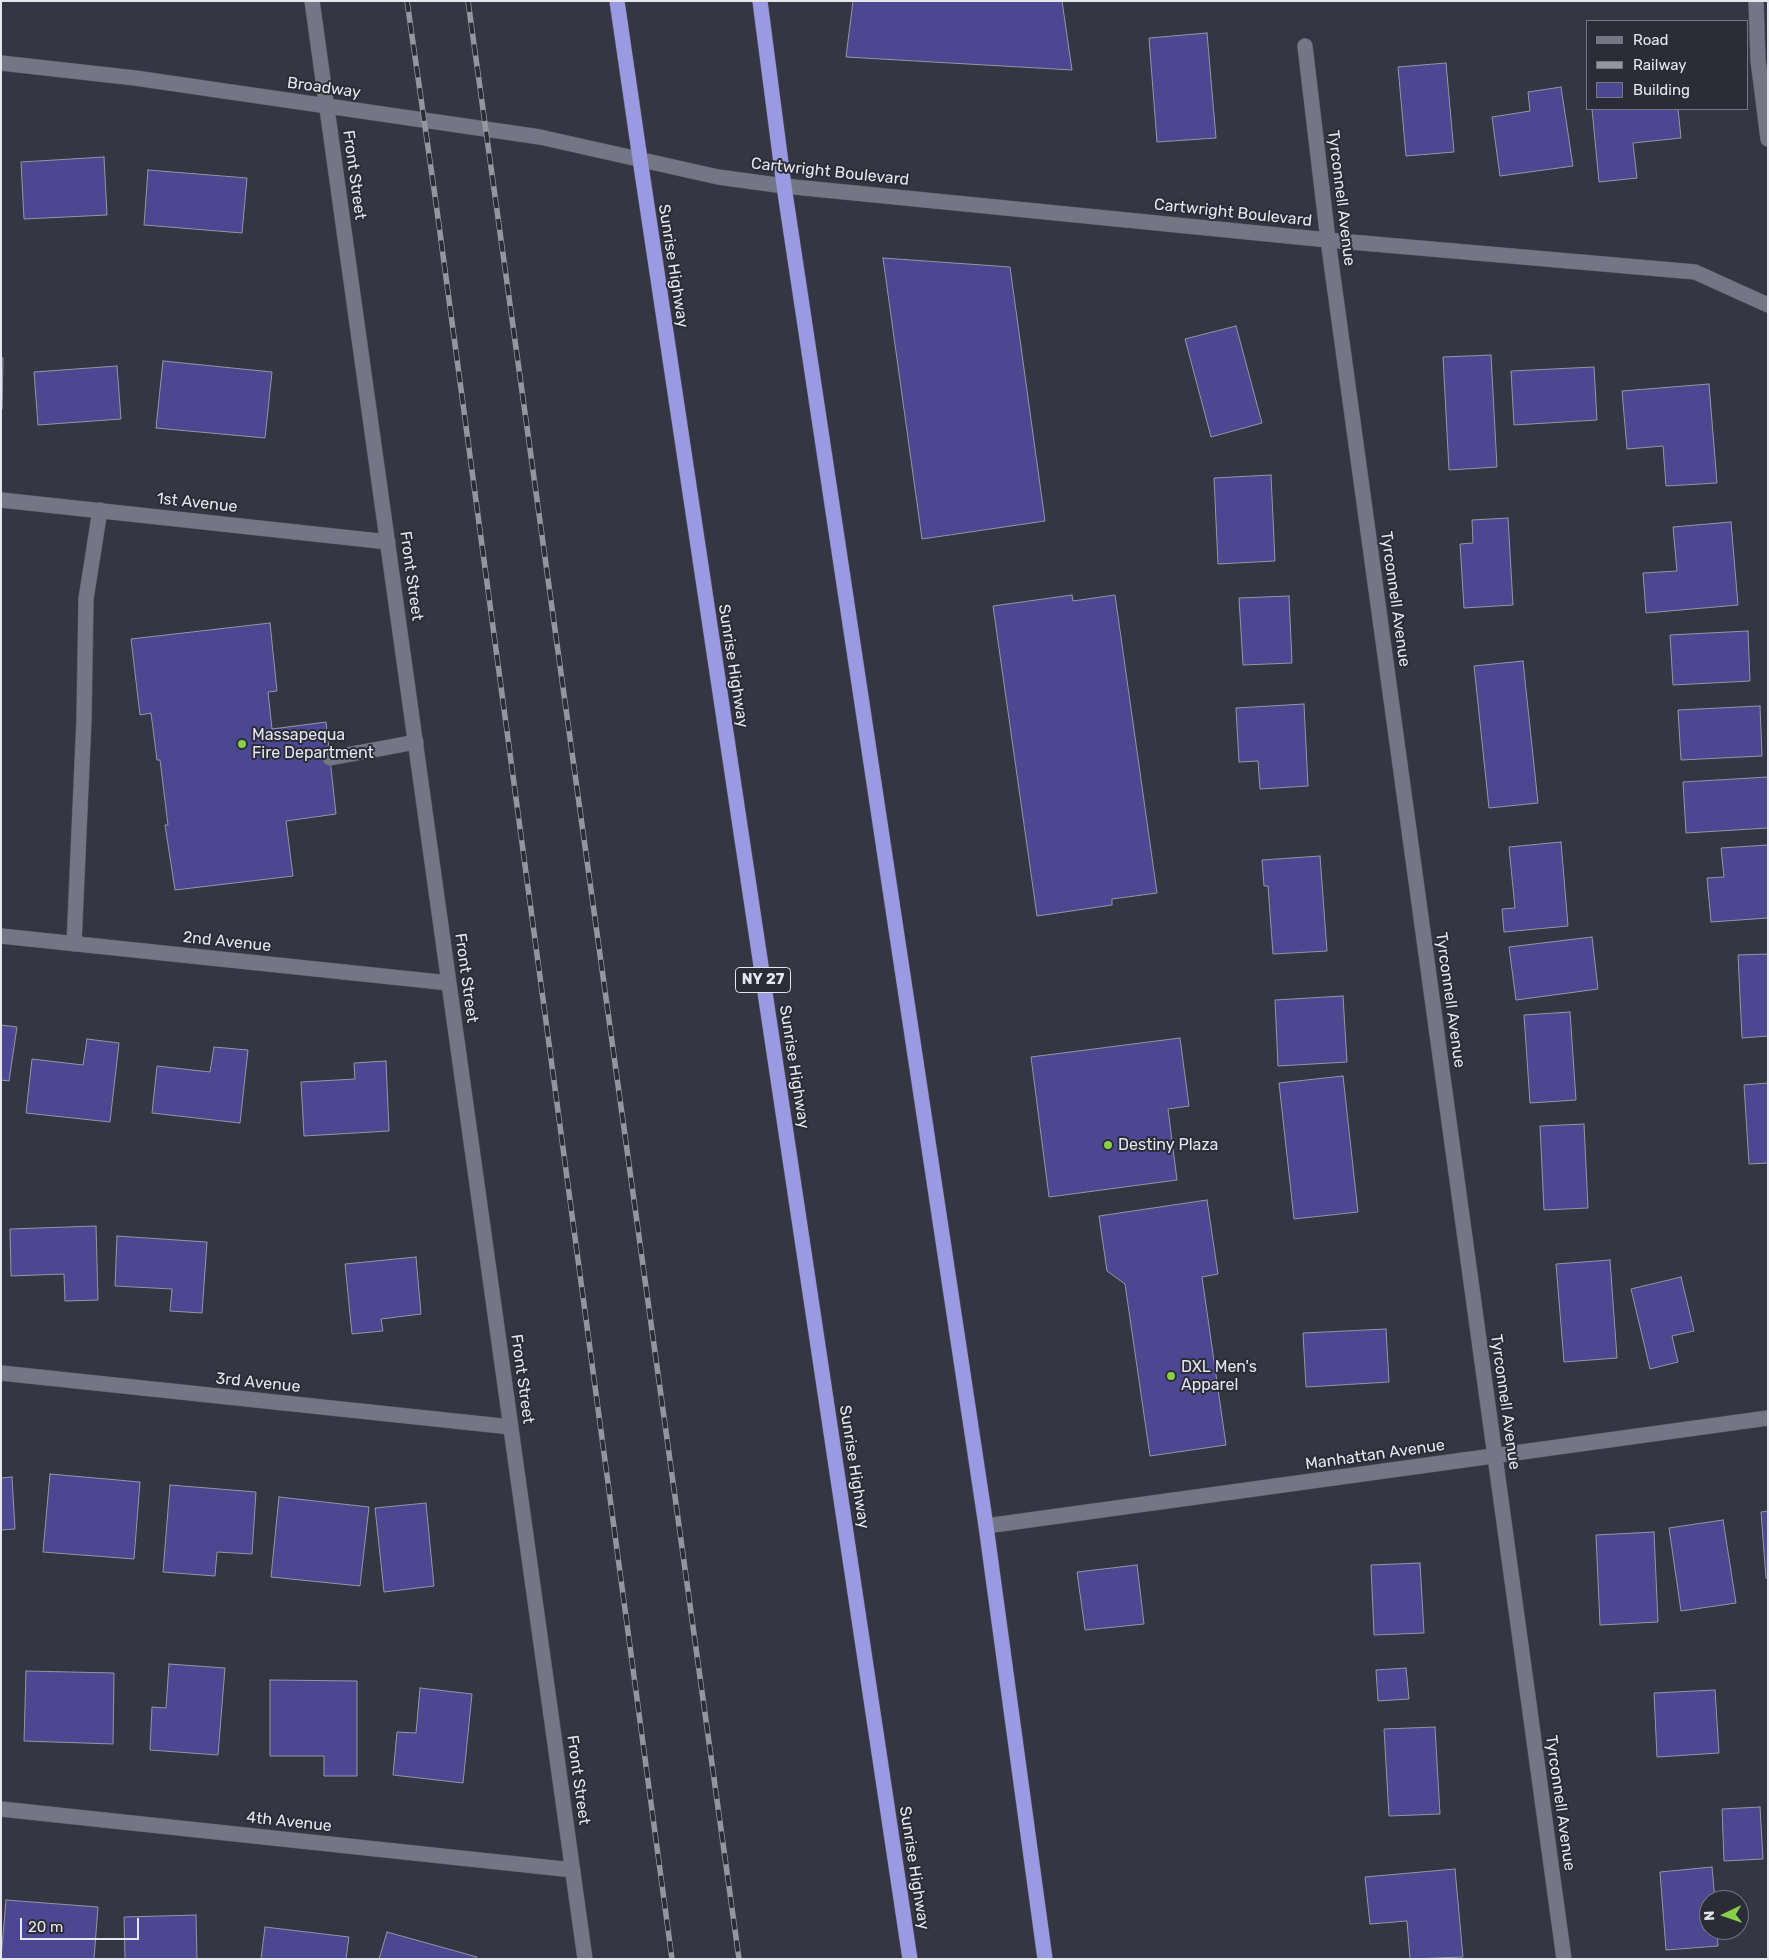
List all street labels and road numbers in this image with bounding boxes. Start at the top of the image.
street label: Broadway [286,73,362,103]
street label: Front Street [338,129,370,221]
street label: Tyrconnell Avenue [1323,129,1359,267]
street label: Cartwright Boulevard [750,154,910,190]
street label: Cartwright Boulevard [1153,195,1313,231]
street label: Sunrise Highway [654,203,692,329]
street label: 1st Avenue [156,489,238,517]
street label: Front Street [395,530,427,622]
street label: Tyrconnell Avenue [1376,530,1414,668]
street label: Sunrise Highway [714,603,752,729]
street label: 2nd Avenue [182,928,272,956]
street label: Tyrconnell Avenue [1431,931,1469,1069]
street label: Front Street [450,932,482,1024]
road number: NY 27 [736,968,790,992]
street label: Sunrise Highway [775,1004,813,1130]
street label: Front Street [506,1333,538,1425]
street label: Tyrconnell Avenue [1486,1333,1524,1471]
street label: 3rd Avenue [215,1369,301,1397]
street label: Sunrise Highway [835,1404,873,1530]
street label: Manhattan Avenue [1304,1436,1446,1474]
street label: Front Street [562,1734,594,1826]
street label: Tyrconnell Avenue [1541,1734,1579,1872]
street label: Sunrise Highway [895,1805,933,1931]
street label: 4th Avenue [245,1808,333,1836]

